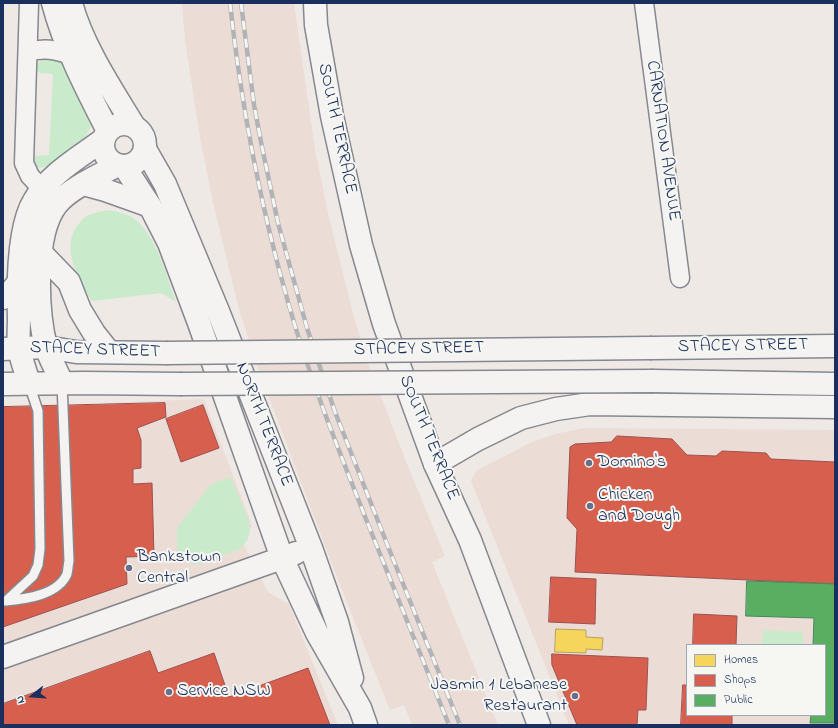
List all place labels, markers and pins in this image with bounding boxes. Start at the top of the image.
place label: Domino's [597,452,666,474]
marker: Domino's [584,458,594,468]
place label: Chicken and Dough [598,485,680,528]
marker: Chicken and Dough [585,501,595,511]
place label: Bankstown Central [137,547,221,590]
marker: Bankstown Central [124,563,134,573]
place label: Jasmin 1 Lebanese Restaurant [430,675,567,718]
place label: Service NSW [177,681,271,703]
marker: Service NSW [164,687,174,697]
marker: Jasmin 1 Lebanese Restaurant [570,691,580,701]

